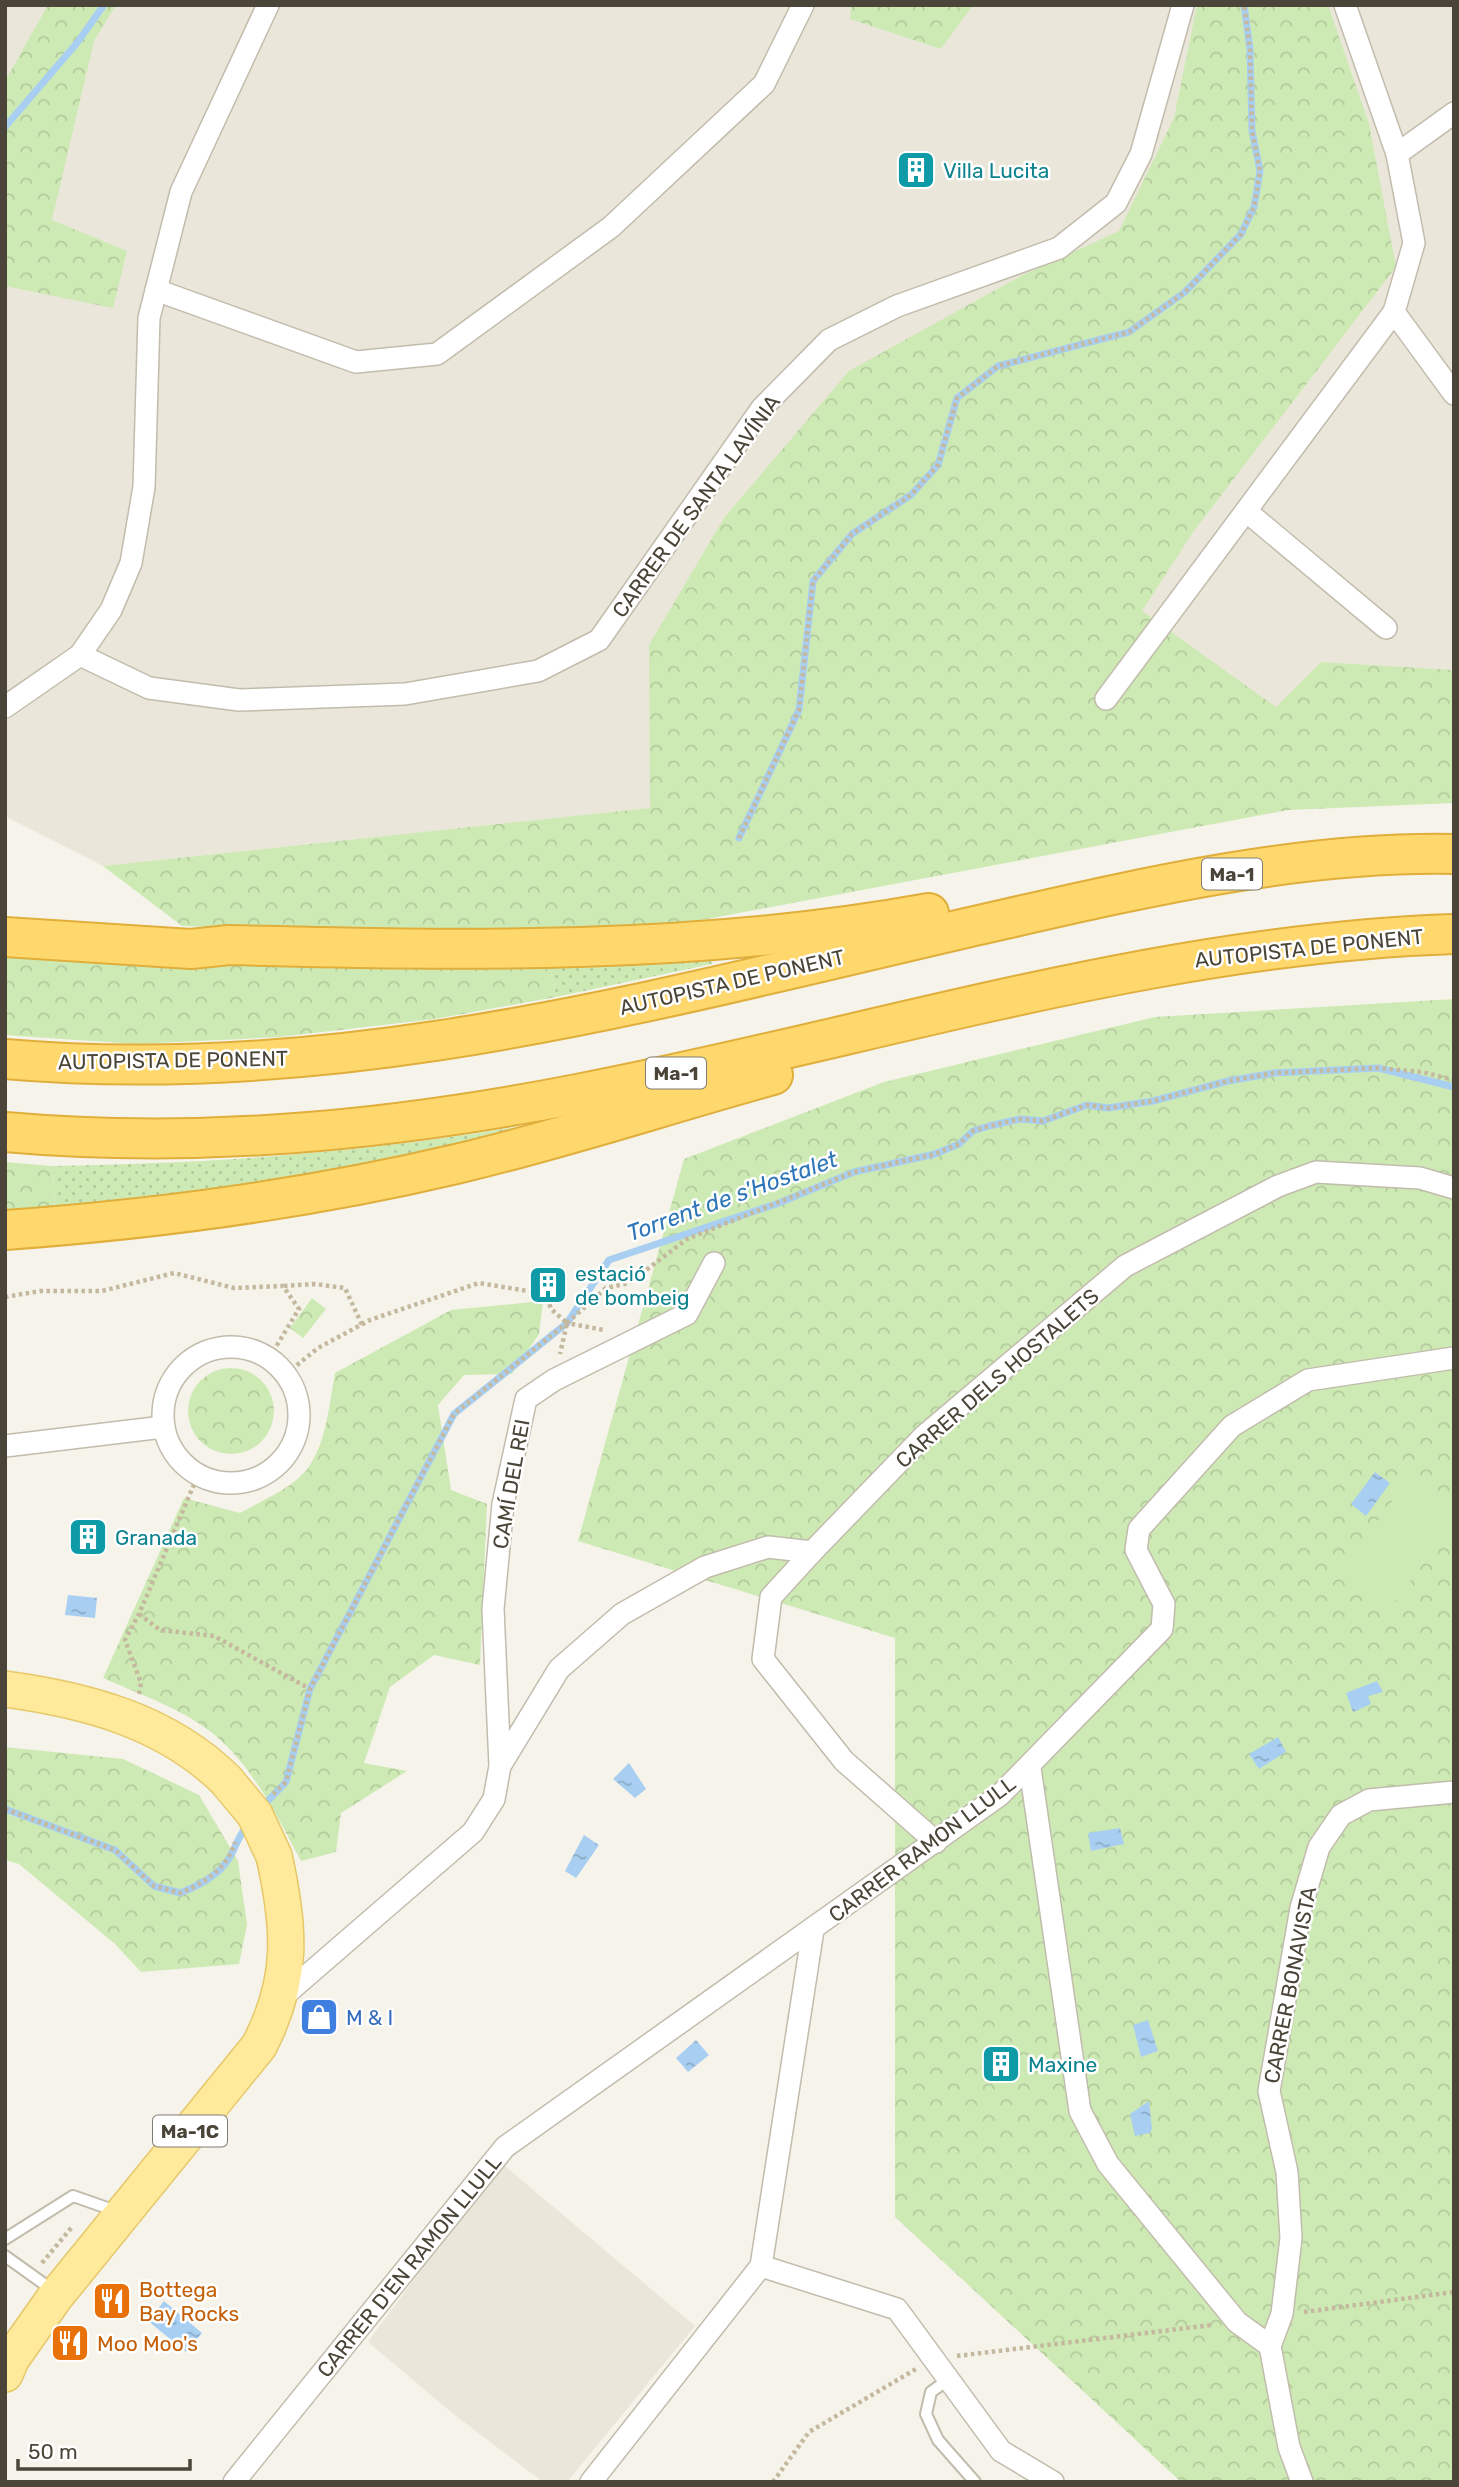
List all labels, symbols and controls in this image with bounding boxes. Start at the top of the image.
building icon: Villa Lucita [895,149,937,191]
place label: Villa Lucita [943,158,1049,183]
street label: CARRER DE SANTA LAVÍNIA [607,390,785,622]
road number: Ma-1 [1202,859,1262,890]
street label: AUTOPISTA DE PONENT [1193,924,1425,972]
street label: AUTOPISTA DE PONENT [617,944,847,1020]
street label: AUTOPISTA DE PONENT [58,1045,288,1075]
road number: Ma-1 [646,1058,706,1088]
water label: Torrent de s'Hostalet [623,1144,842,1247]
place label: estació de bombeig [575,1261,690,1310]
building icon: estació de bombeig [527,1264,569,1306]
street label: CARRER DELS HOSTALETS [890,1283,1104,1473]
street label: CAMÍ DEL REI [487,1417,535,1551]
building icon: Granada [67,1516,109,1558]
place label: Granada [115,1525,197,1550]
street label: CARRER RAMON LLULL [824,1771,1020,1927]
street label: CARRER BONAVISTA [1259,1884,1321,2086]
shop icon: M & I [298,1996,340,2038]
place label: M & I [346,2005,393,2030]
building icon: Maxine [980,2043,1022,2085]
place label: Maxine [1028,2052,1097,2077]
road number: Ma-1C [153,2116,227,2146]
street label: CARRER D'EN RAMON LLULL [312,2150,507,2382]
place label: Bottega Bay Rocks [139,2277,239,2326]
restaurant icon: Bottega Bay Rocks [91,2280,133,2322]
restaurant icon: Moo Moo's [49,2322,91,2364]
place label: Moo Moo's [97,2331,198,2356]
scale bar [18,2428,189,2472]
text: 50 m [28,2439,78,2464]

